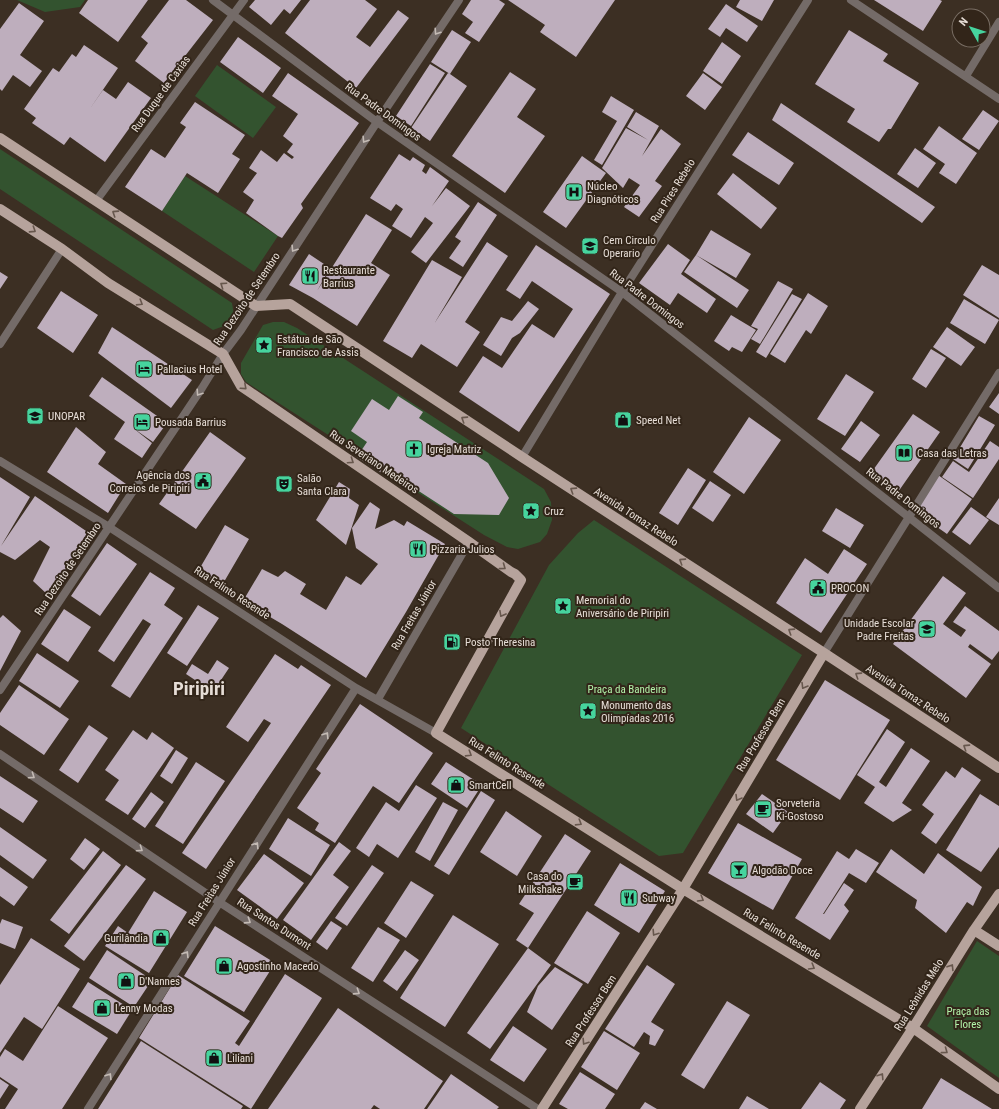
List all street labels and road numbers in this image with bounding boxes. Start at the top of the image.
street label: Rua Duque de Caxias [129,53,193,135]
street label: Rua Padre Domingos [343,80,423,144]
street label: Rua Pires Rebelo [648,156,698,225]
street label: Rua Dezoito de Setembro [211,250,283,348]
street label: Rua Padre Domingos [607,267,687,331]
street label: Rua Severiano Medeiros [327,427,421,497]
street label: Rua Padre Domingos [863,465,943,531]
street label: Avenida Tomaz Rebelo [591,485,681,549]
street label: Rua Dezoito de Setembro [32,520,104,618]
street label: Rua Felinto Resende [192,564,272,622]
street label: Rua Freitas Júnior [389,577,440,652]
street label: Avenida Tomaz Rebelo [863,662,953,726]
street label: Rua Professor Bem [734,696,788,774]
street label: Rua Felinto Resende [466,734,548,792]
street label: Rua Freitas Júnior [186,855,239,929]
street label: Rua Santos Dumont [235,895,313,953]
street label: Rua Felinto Resende [741,906,823,962]
street label: Rua Leônidas Melo [892,956,947,1033]
street label: Rua Professor Bem [563,973,619,1049]

